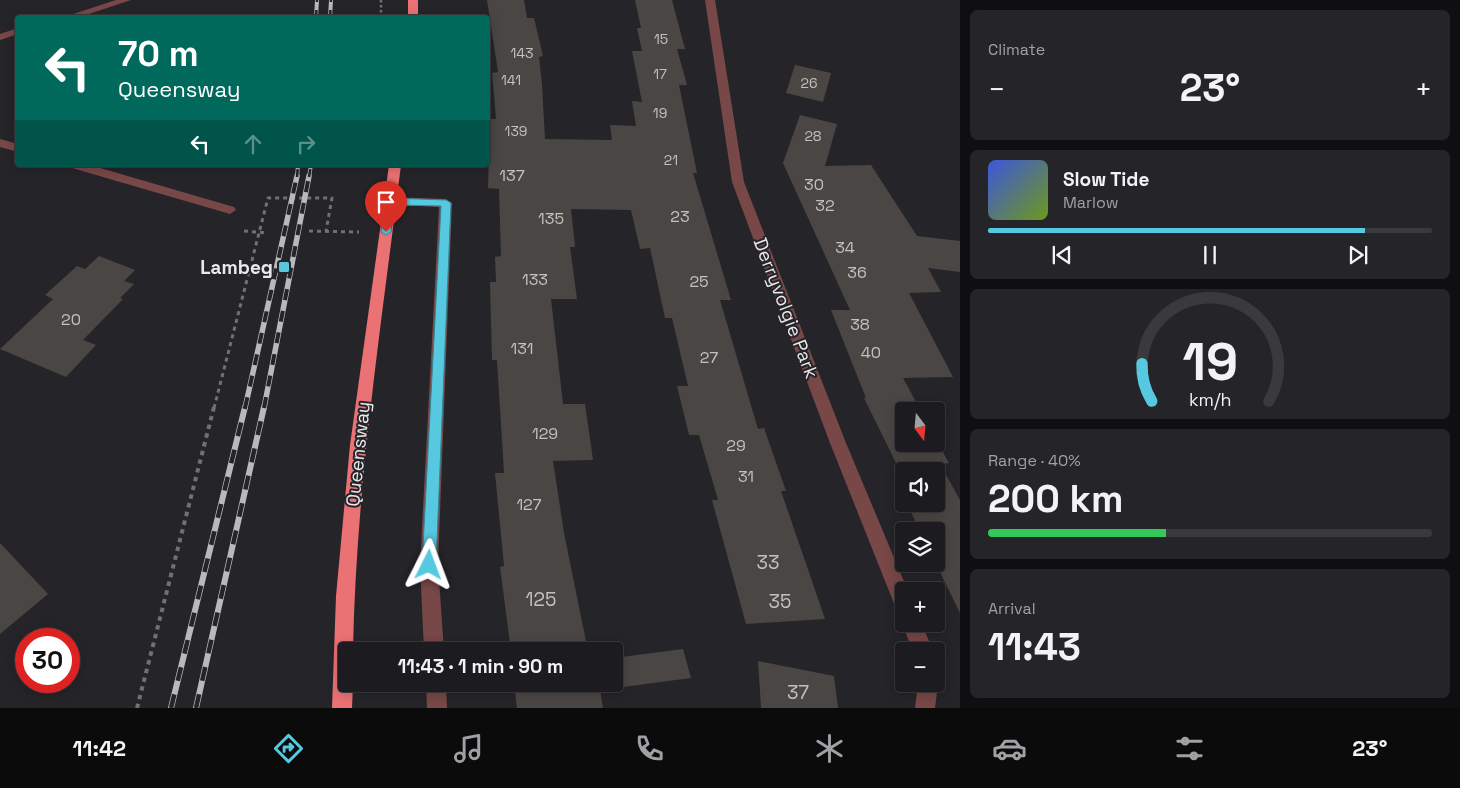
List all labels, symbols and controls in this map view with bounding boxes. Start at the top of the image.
house number: 15 [654,30,668,48]
text: 70 m [118,32,199,76]
icon: left [35,35,100,100]
text: Climate [988,39,1045,60]
house number: 143 [510,44,534,62]
text: 23° [1180,64,1240,112]
house number: 17 [653,65,667,83]
house number: 141 [501,71,521,89]
text: − [988,71,1005,107]
text: + [1415,71,1432,107]
house number: 26 [800,74,818,92]
text: Queensway [118,75,240,103]
house number: 19 [653,104,667,122]
house number: 139 [505,122,527,140]
house number: 28 [804,127,822,145]
icon: left [186,130,214,158]
icon: ahead [239,130,267,158]
icon: right [292,130,320,158]
house number: 21 [664,151,678,169]
house number: 137 [499,165,525,186]
text: Slow Tide [1063,167,1149,192]
house number: 30 [804,174,824,195]
pin [365,181,407,232]
icon: arrive [372,188,400,216]
text: Marlow [1063,192,1119,213]
house number: 32 [815,195,835,216]
house number: 23 [670,206,690,227]
house number: 135 [538,208,564,229]
street label: Derryvolgie Park [748,234,824,382]
house number: 34 [835,237,855,258]
icon: previous [1048,241,1076,269]
icon: pause [1196,241,1224,269]
icon: next [1344,241,1372,269]
place label: Lambeg [200,255,273,280]
marker: Lambeg [277,260,291,274]
house number: 36 [847,262,867,283]
house number: 133 [522,269,548,290]
house number: 25 [689,271,709,292]
house number: 20 [61,309,81,330]
house number: 38 [850,314,870,335]
text: 19 [1182,329,1238,395]
house number: 131 [511,338,533,359]
house number: 40 [861,342,881,363]
house number: 27 [700,347,718,368]
text: km/h [1189,388,1231,411]
street label: Queensway [340,400,376,508]
north arrow [895,402,945,452]
map controls [895,402,945,692]
house number: 129 [532,423,558,444]
house number: 29 [726,435,746,456]
text: Range · 40% [988,450,1081,471]
button: sound [895,462,945,512]
house number: 31 [738,466,754,487]
text: 200 km [988,475,1123,523]
house number: 127 [516,494,542,515]
button: layers [895,522,945,572]
position arrow [402,538,454,590]
house number: 33 [757,550,779,575]
button: + [895,582,945,632]
house number: 125 [526,587,556,612]
house number: 35 [769,589,791,614]
text: Arrival [988,598,1036,619]
text: 11:43 [988,623,1081,671]
speed limit sign: 30 [15,628,80,693]
button: − [895,642,945,692]
text: 11:43 · 1 min · 90 m [398,654,563,679]
house number: 37 [787,680,809,705]
icon: directions [271,731,306,766]
icon: music [451,731,486,766]
icon: phone [632,731,667,766]
icon: climate [812,731,847,766]
icon: car [992,731,1027,766]
icon: filters [1172,731,1207,766]
text: 11:42 [73,734,126,762]
text: 23° [1352,734,1387,762]

